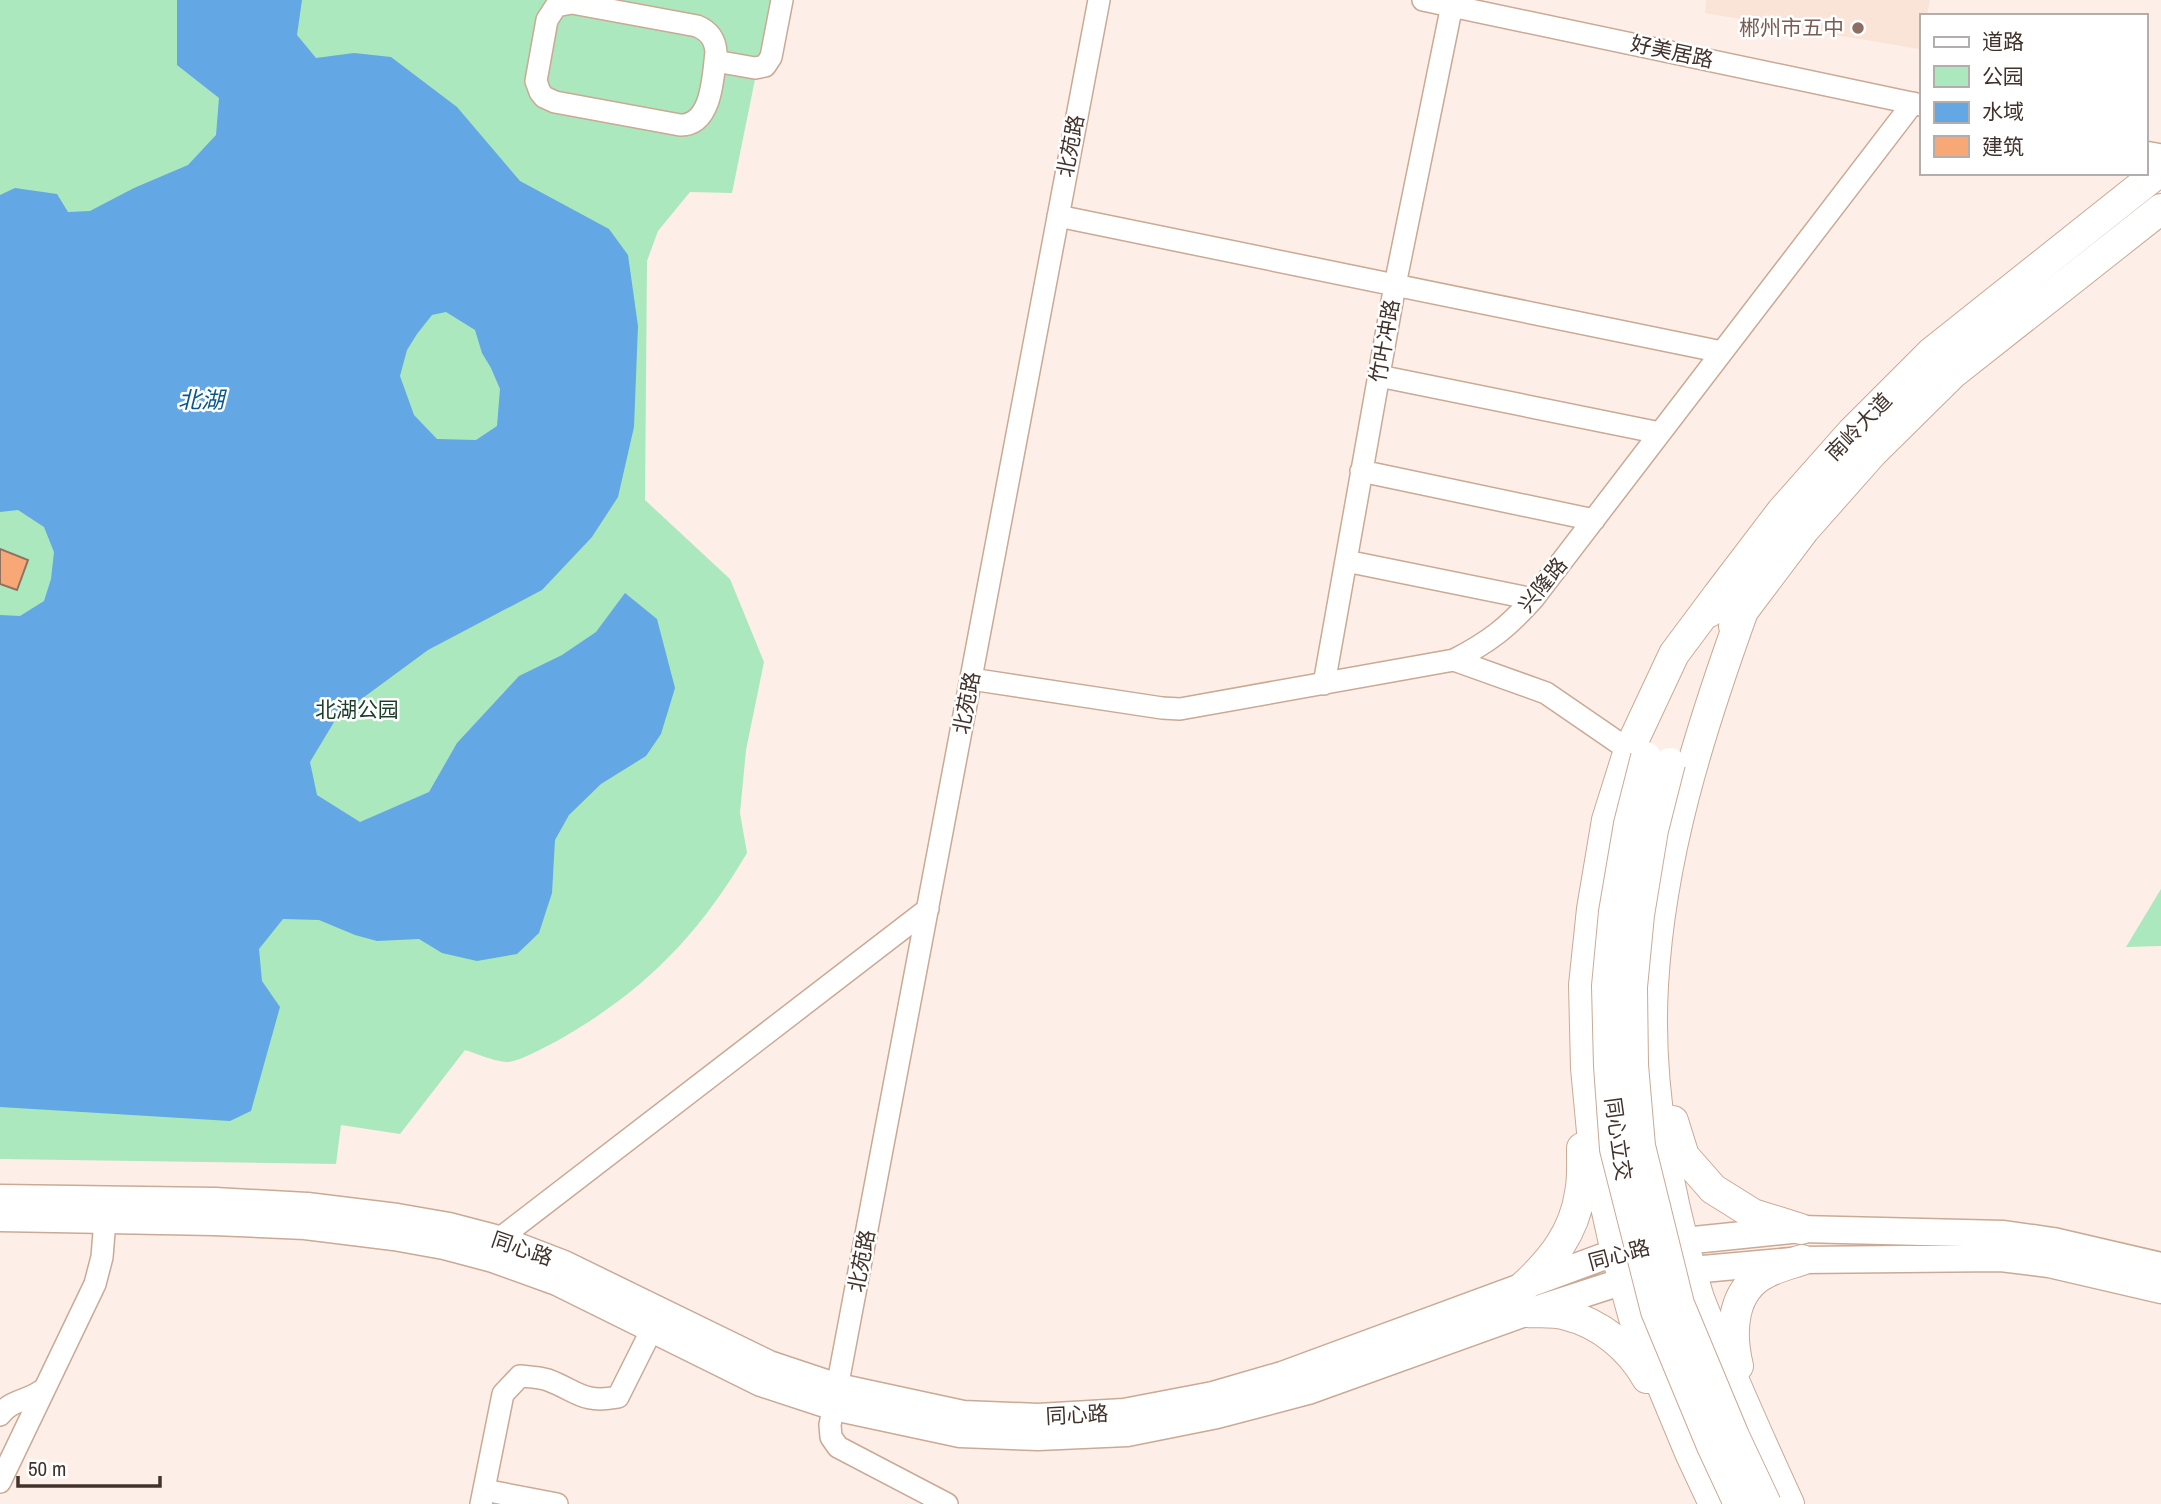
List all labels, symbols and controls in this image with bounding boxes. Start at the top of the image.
place label: 郴州市五中 [1739,13,1844,42]
legend [1920,14,2147,175]
marker: 郴州市五中 [1850,20,1866,36]
text: 道路 [1982,27,2024,56]
street label: 好美居路 [1628,29,1716,74]
text: 公园 [1982,62,2024,91]
text: 水域 [1982,97,2024,126]
street label: 北苑路 [1050,112,1091,180]
text: 建筑 [1982,132,2024,161]
street label: 竹叶冲路 [1363,297,1406,385]
water label: 北湖 [178,384,227,415]
street label: 南岭大道 [1819,386,1898,467]
street label: 兴隆路 [1512,551,1574,618]
street label: 北苑路 [946,669,987,737]
park label: 北湖公园 [315,695,399,724]
street label: 同心立交 [1598,1095,1639,1183]
street label: 同心路 [488,1225,557,1272]
street label: 北苑路 [841,1227,882,1295]
street label: 同心路 [1585,1232,1653,1277]
street label: 同心路 [1045,1398,1109,1431]
scale bar [18,1444,159,1488]
text: 50 m [28,1454,66,1483]

